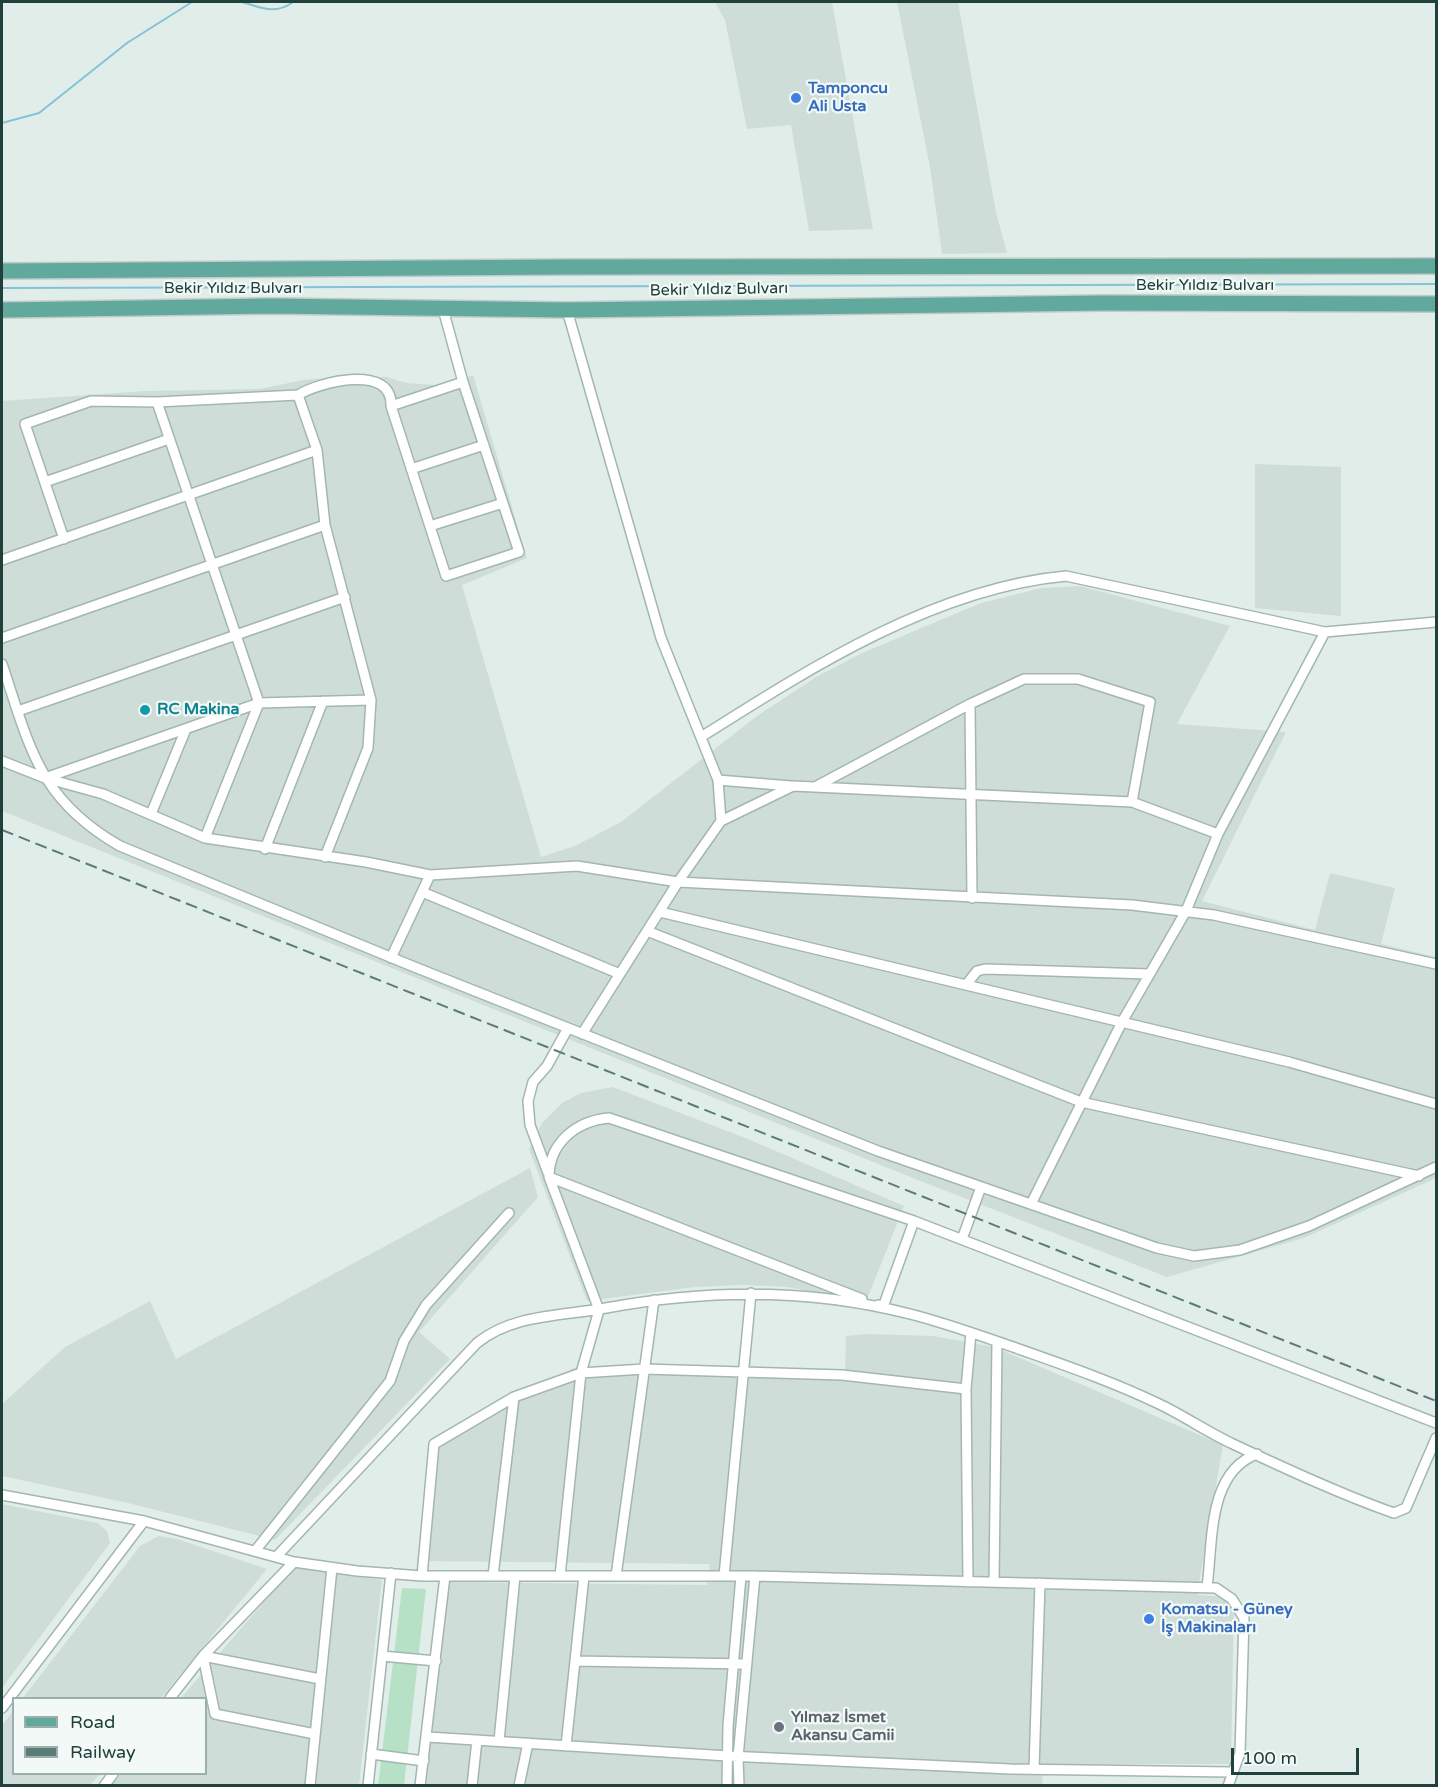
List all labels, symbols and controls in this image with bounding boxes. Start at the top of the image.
place label: Tamponcu Ali Usta [808,79,888,117]
marker: Tamponcu Ali Usta [789,91,803,105]
street label: Bekir Yıldız Bulvarı [1136,276,1274,296]
street label: Bekir Yıldız Bulvarı [164,279,302,299]
street label: Bekir Yıldız Bulvarı [650,279,788,301]
place label: RC Makina [157,700,240,720]
marker: RC Makina [138,703,152,717]
place label: Komatsu - Güney İş Makinaları [1161,1600,1292,1638]
marker: Komatsu - Güney İş Makinaları [1142,1612,1156,1626]
legend [12,1697,207,1775]
place label: Yılmaz İsmet Akansu Camii [791,1708,894,1746]
text: Road [70,1711,115,1733]
marker: Yılmaz İsmet Akansu Camii [772,1720,786,1734]
scale bar [1234,1736,1362,1774]
text: Railway [70,1741,136,1763]
text: 100 m [1242,1747,1297,1769]

